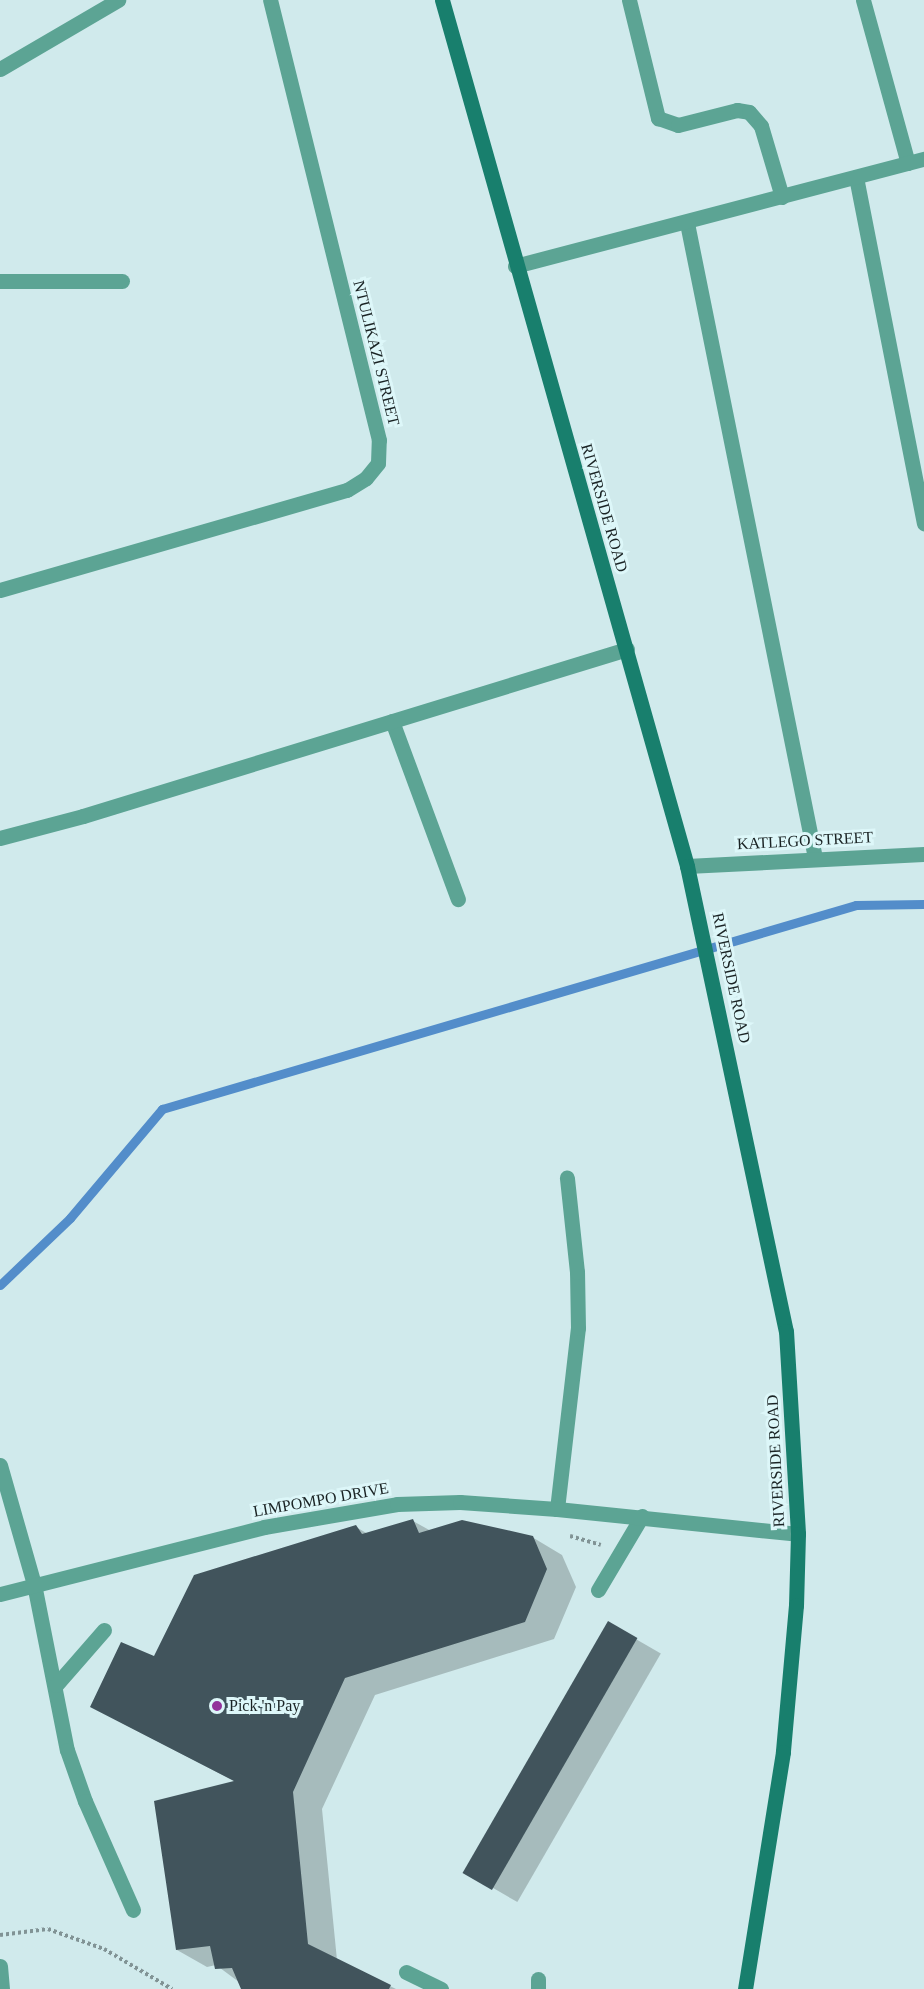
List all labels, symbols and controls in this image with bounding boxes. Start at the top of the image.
street label: NTULIKAZI STREET [349,278,403,428]
street label: RIVERSIDE ROAD [576,441,632,575]
street label: KATLEGO STREET [736,828,874,854]
street label: RIVERSIDE ROAD [708,911,754,1045]
street label: RIVERSIDE ROAD [763,1394,789,1528]
street label: LIMPOMPO DRIVE [252,1479,390,1521]
place label: Pick 'n Pay [229,1696,300,1716]
marker: Pick 'n Pay [210,1699,224,1713]

